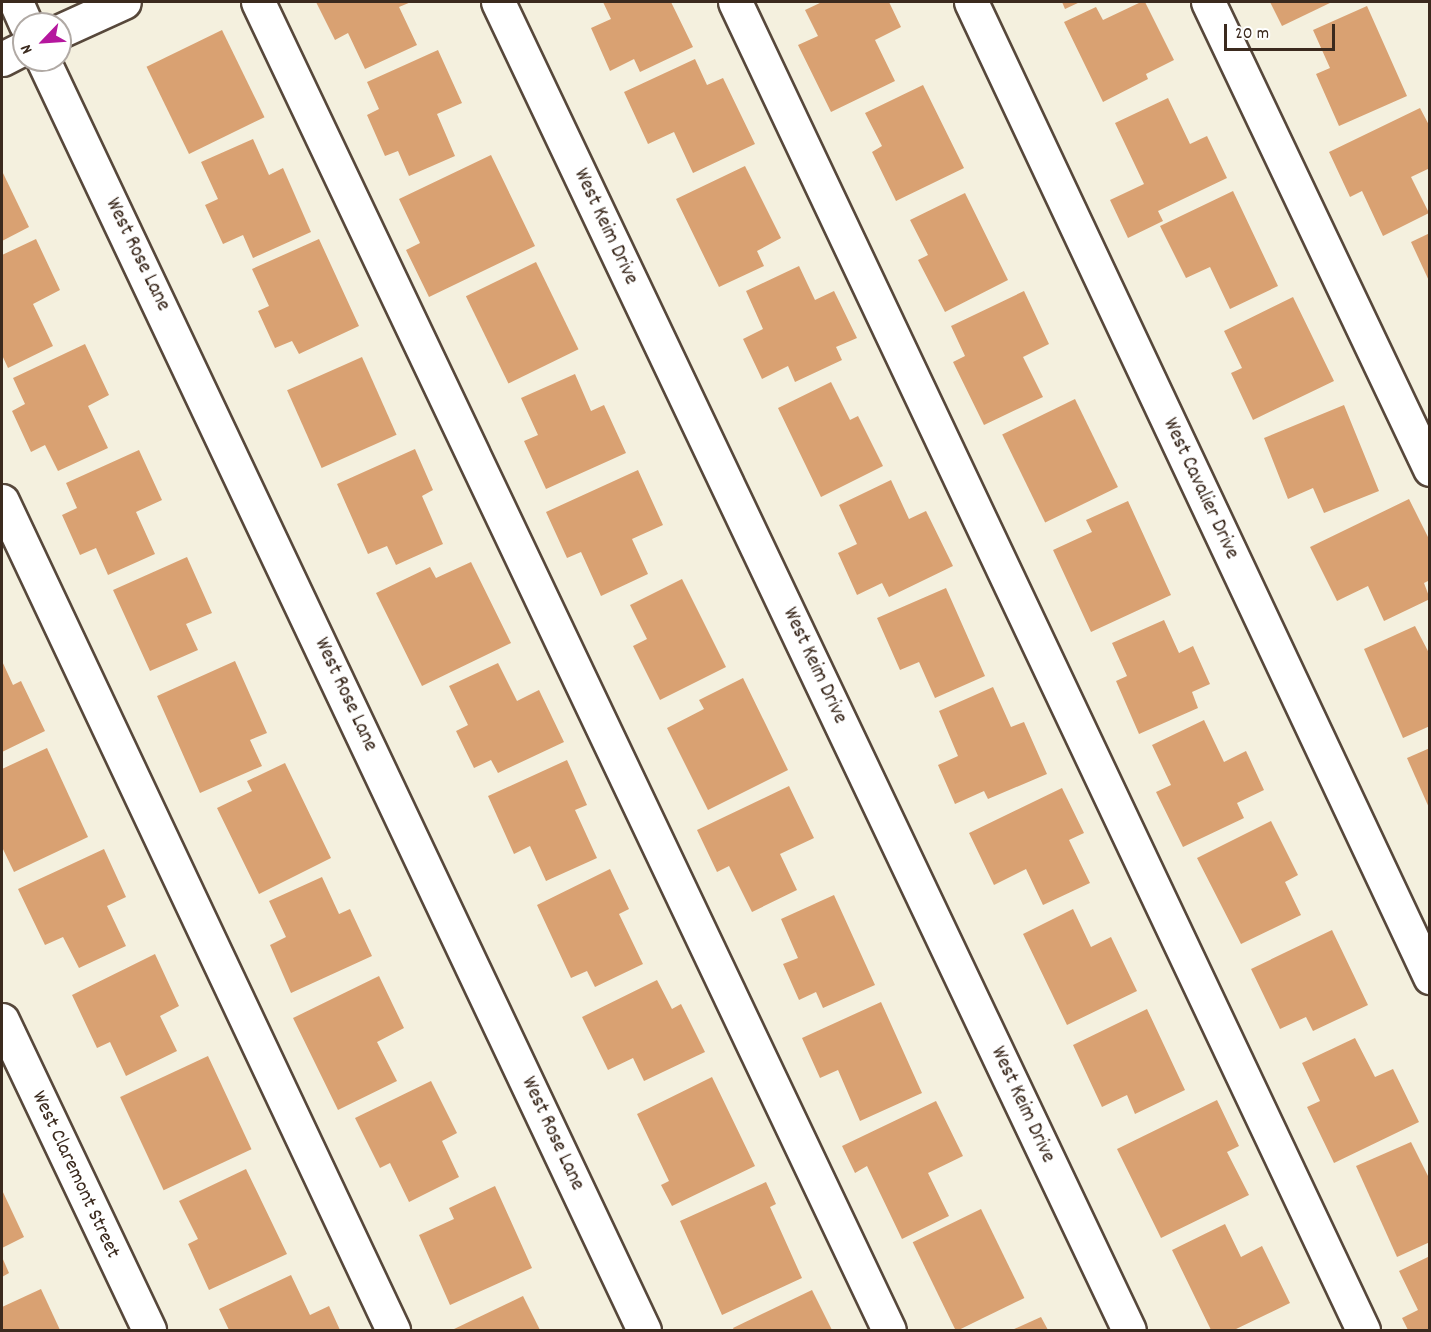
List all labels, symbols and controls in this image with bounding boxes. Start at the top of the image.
north arrow [12,12,72,72]
scale bar [1227,12,1338,50]
text: 20 m [1235,22,1269,47]
text: N [15,41,39,57]
street label: West Keim Drive [567,165,643,289]
street label: West Rose Lane [99,194,175,316]
street label: West Cavalier Drive [1156,414,1244,564]
street label: West Keim Drive [776,604,852,728]
street label: West Rose Lane [308,634,382,756]
street label: West Keim Drive [984,1043,1060,1167]
street label: West Rose Lane [515,1073,589,1195]
street label: West Claremont Street [25,1087,125,1263]

